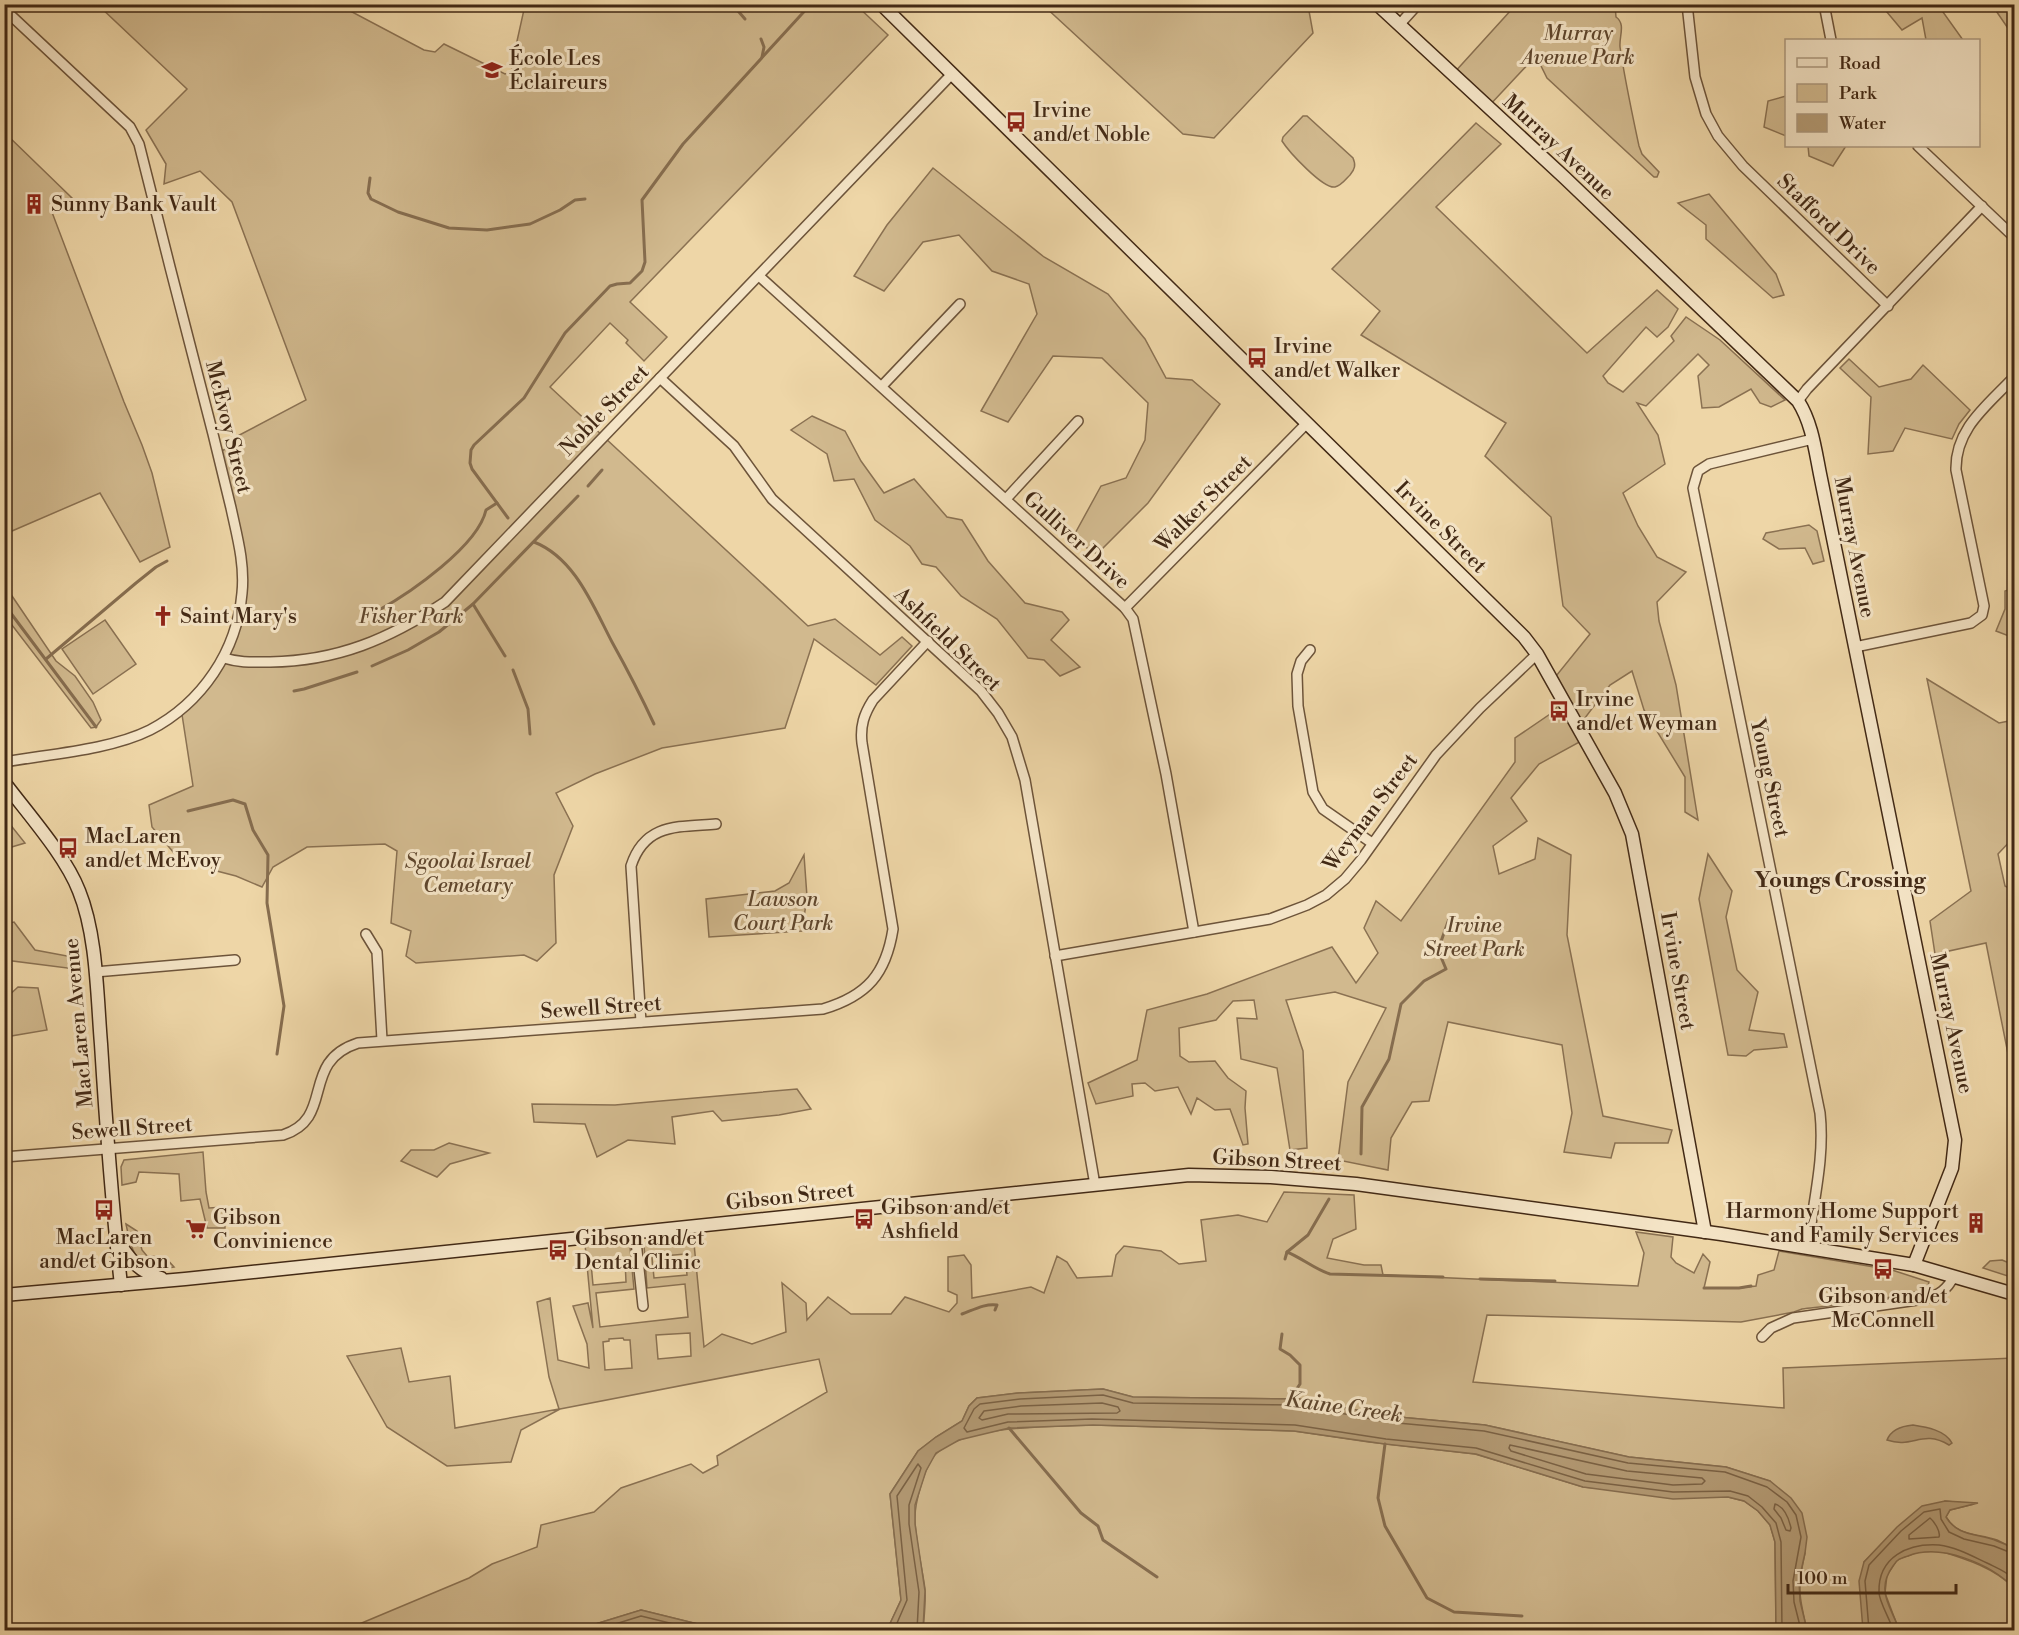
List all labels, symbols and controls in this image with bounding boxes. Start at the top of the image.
park label: Murray Avenue Park [1519,21,1635,71]
legend [1785,39,1980,147]
place label: École Les Éclaireurs [509,44,607,96]
text: Road [1839,52,1882,75]
school or university icon: École Les Éclaireurs [480,58,504,82]
text: Park [1839,82,1878,105]
street label: Murray Avenue [1497,89,1620,206]
place label: Irvine and/et Noble [1033,98,1150,148]
bus stop icon: Irvine and/et Noble [1004,110,1028,134]
text: Water [1838,112,1887,135]
street label: Stafford Drive [1771,169,1886,281]
building icon: Sunny Bank Vault [22,192,46,216]
place label: Sunny Bank Vault [51,192,218,218]
place label: Irvine and/et Walker [1274,334,1400,384]
bus stop icon: Irvine and/et Walker [1245,346,1269,370]
street label: McEvoy Street [199,358,257,497]
street label: Noble Street [555,359,655,462]
street label: Walker Street [1149,449,1258,558]
street label: Murray Avenue [1828,474,1880,620]
street label: Irvine Street [1389,476,1492,580]
street label: Gulliver Drive [1018,486,1135,595]
street label: Ashfield Street [888,581,1007,698]
church icon: Saint Mary's [151,604,175,628]
place label: Saint Mary's [180,604,297,630]
park label: Fisher Park [358,604,464,630]
place label: Irvine and/et Weyman [1576,687,1718,737]
bus stop icon: Irvine and/et Weyman [1547,699,1571,723]
street label: Young Street [1744,715,1794,841]
street label: Weyman Street [1317,748,1424,878]
place label: MacLaren and/et McEvoy [85,824,222,874]
bus stop icon: MacLaren and/et McEvoy [56,836,80,860]
park label: Sgoolai Israel Cemetary [405,849,531,899]
district label: Youngs Crossing [1754,867,1926,894]
park label: Lawson Court Park [733,887,833,937]
street label: Irvine Street [1654,910,1700,1033]
park label: Irvine Street Park [1423,913,1525,963]
street label: MacLaren Avenue [59,937,99,1109]
street label: Murray Avenue [1923,950,1979,1096]
street label: Sewell Street [540,991,663,1025]
street label: Sewell Street [71,1112,194,1146]
street label: Gibson Street [1212,1145,1343,1177]
street label: Gibson Street [724,1177,856,1217]
place label: Gibson and/et Ashfield [880,1195,1011,1245]
bus stop icon: MacLaren and/et Gibson [92,1198,116,1222]
place label: Harmony Home Support and Family Services [1726,1199,1960,1249]
place label: Gibson Convinience [213,1205,333,1255]
bus stop icon: Gibson and/et Ashfield [852,1207,876,1231]
building icon: Harmony Home Support and Family Services [1964,1211,1988,1235]
supermarket icon: Gibson Convinience [184,1217,208,1241]
place label: MacLaren and/et Gibson [39,1225,169,1275]
place label: Gibson and/et Dental Clinic [575,1226,705,1276]
bus stop icon: Gibson and/et Dental Clinic [546,1238,570,1262]
bus stop icon: Gibson and/et McConnell [1871,1257,1895,1281]
place label: Gibson and/et McConnell [1818,1284,1948,1334]
water label: Kaine Creek [1283,1386,1404,1429]
scale bar [1788,1557,1956,1595]
text: 100 m [1797,1567,1848,1590]

